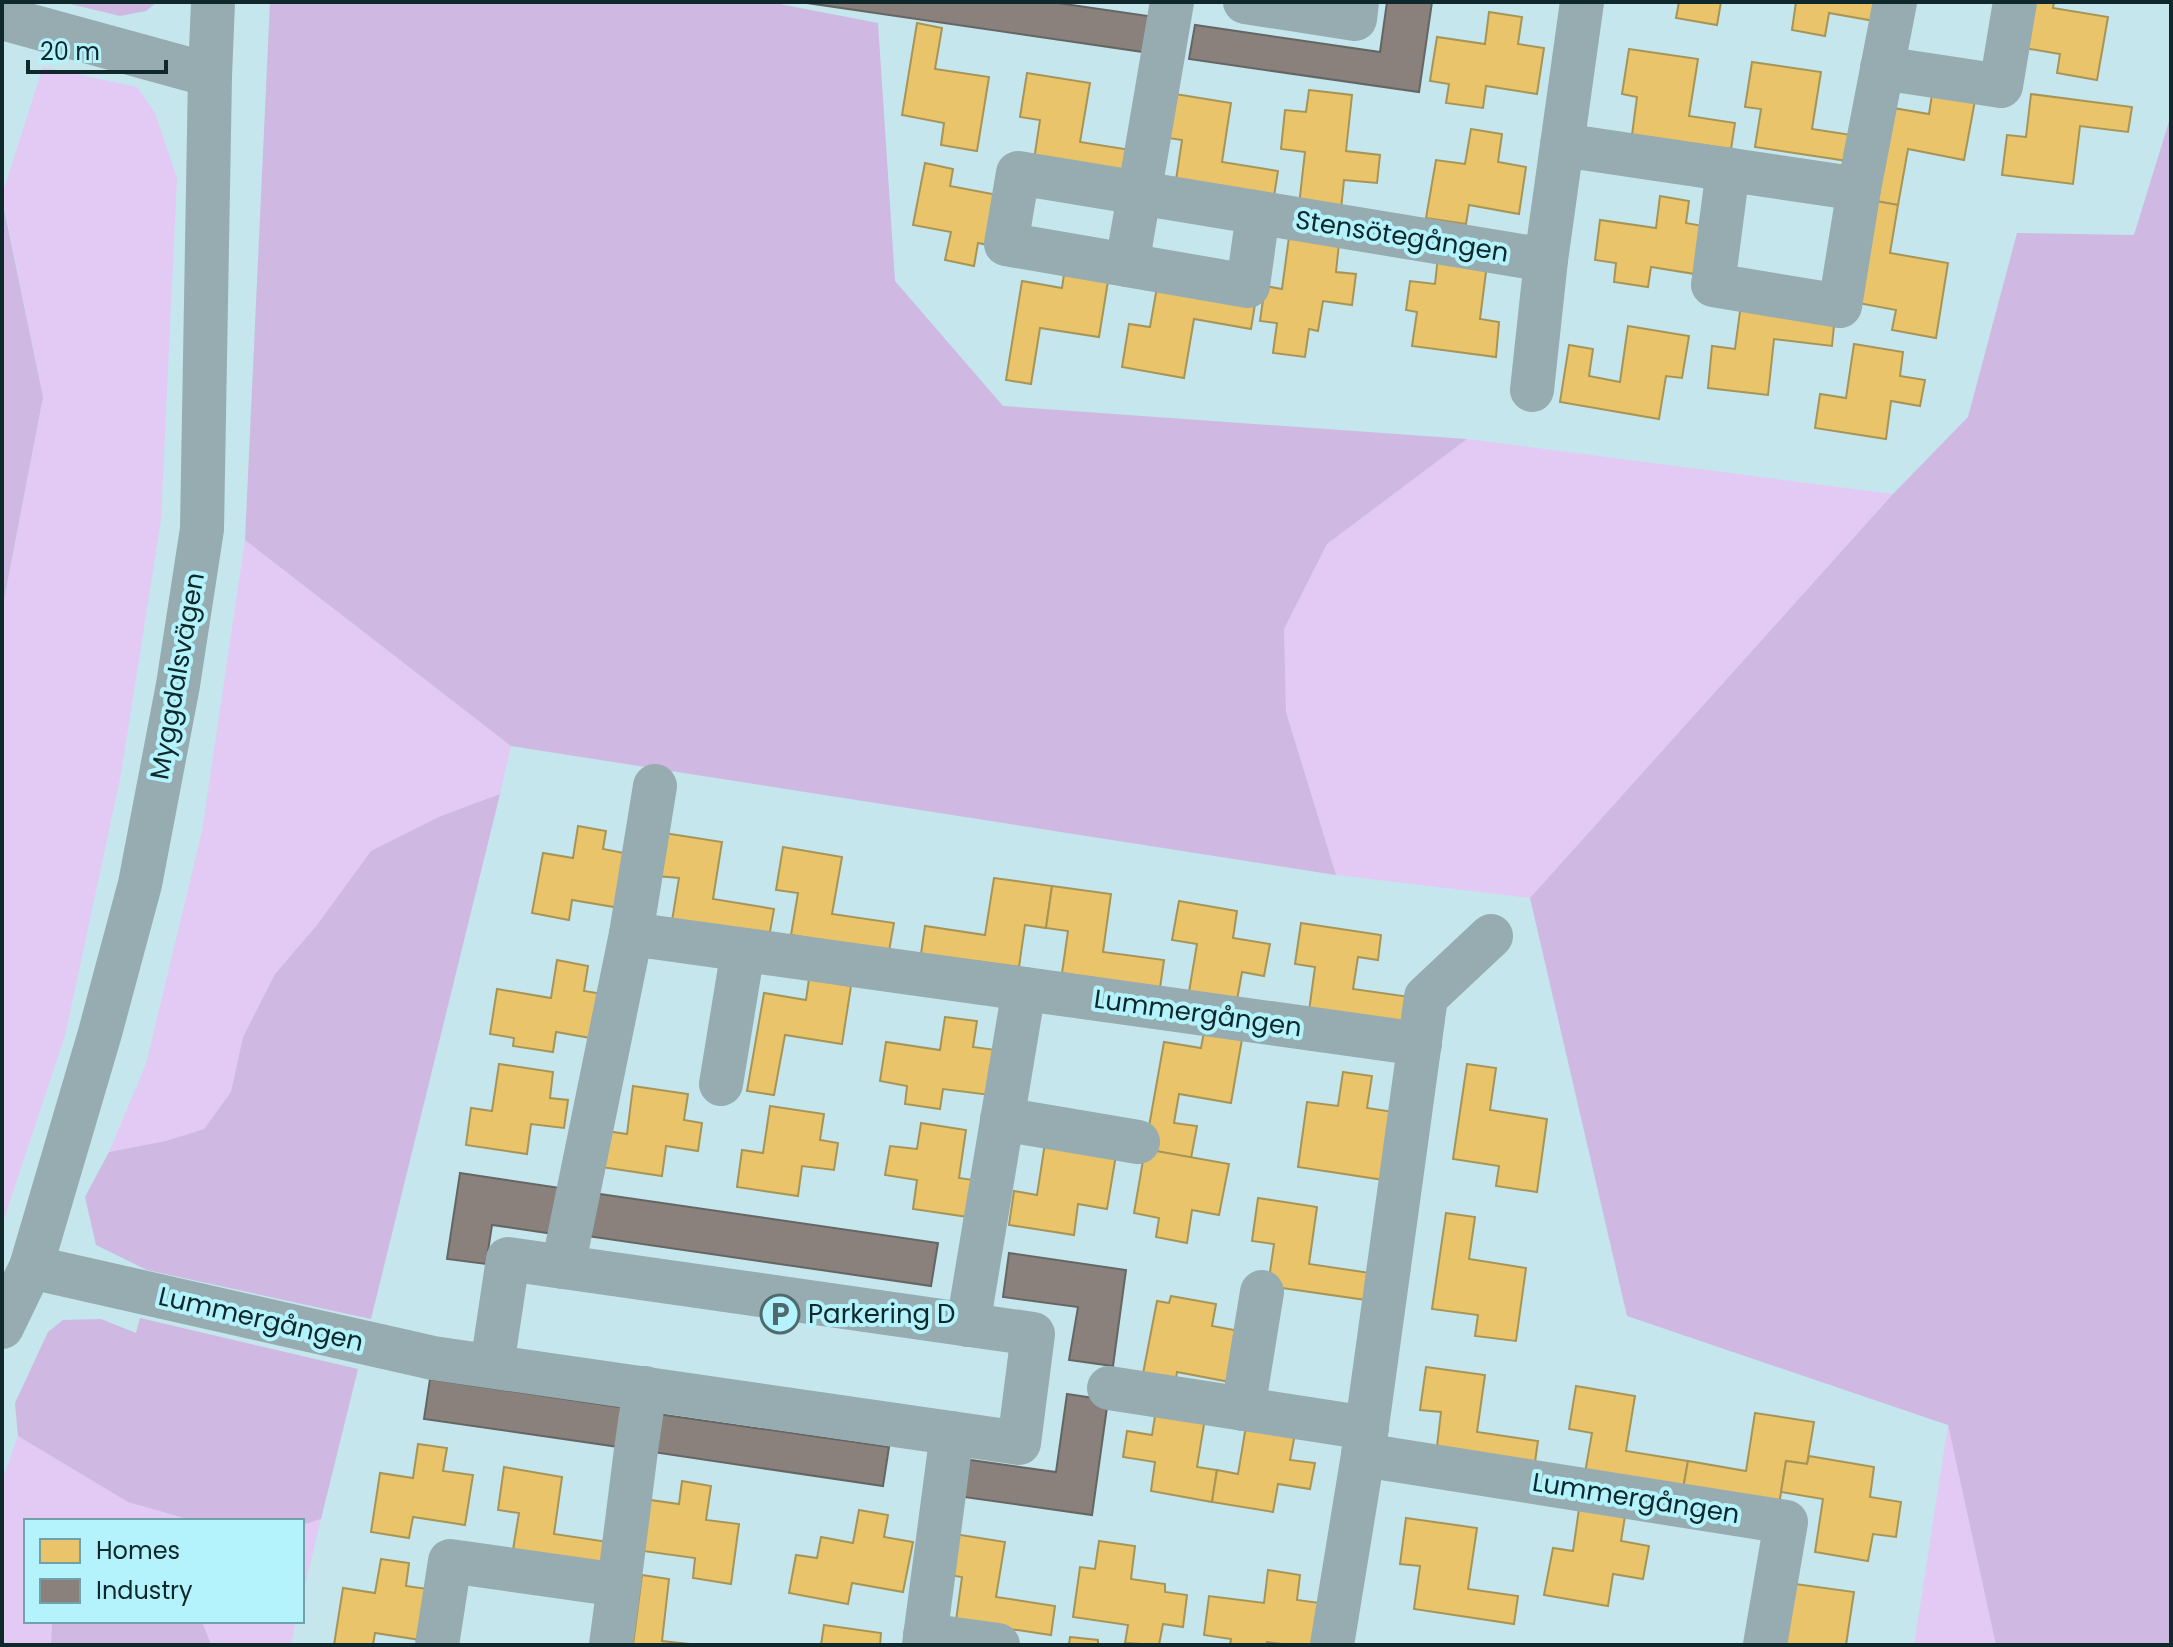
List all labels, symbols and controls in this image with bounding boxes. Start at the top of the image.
scale bar [28,24,166,74]
text: 20 m [40,35,100,68]
street label: Stensötegången [1293,201,1511,271]
street label: Myggdalsvägen [141,570,213,782]
street label: Lummergången [1092,981,1304,1045]
street label: Lummergången [155,1278,367,1360]
parking icon: Parkering D [759,1293,801,1335]
place label: Parkering D [808,1296,955,1332]
street label: Lummergången [1530,1464,1742,1532]
legend [24,1519,304,1623]
text: Homes [96,1534,180,1567]
text: Industry [96,1574,193,1607]

